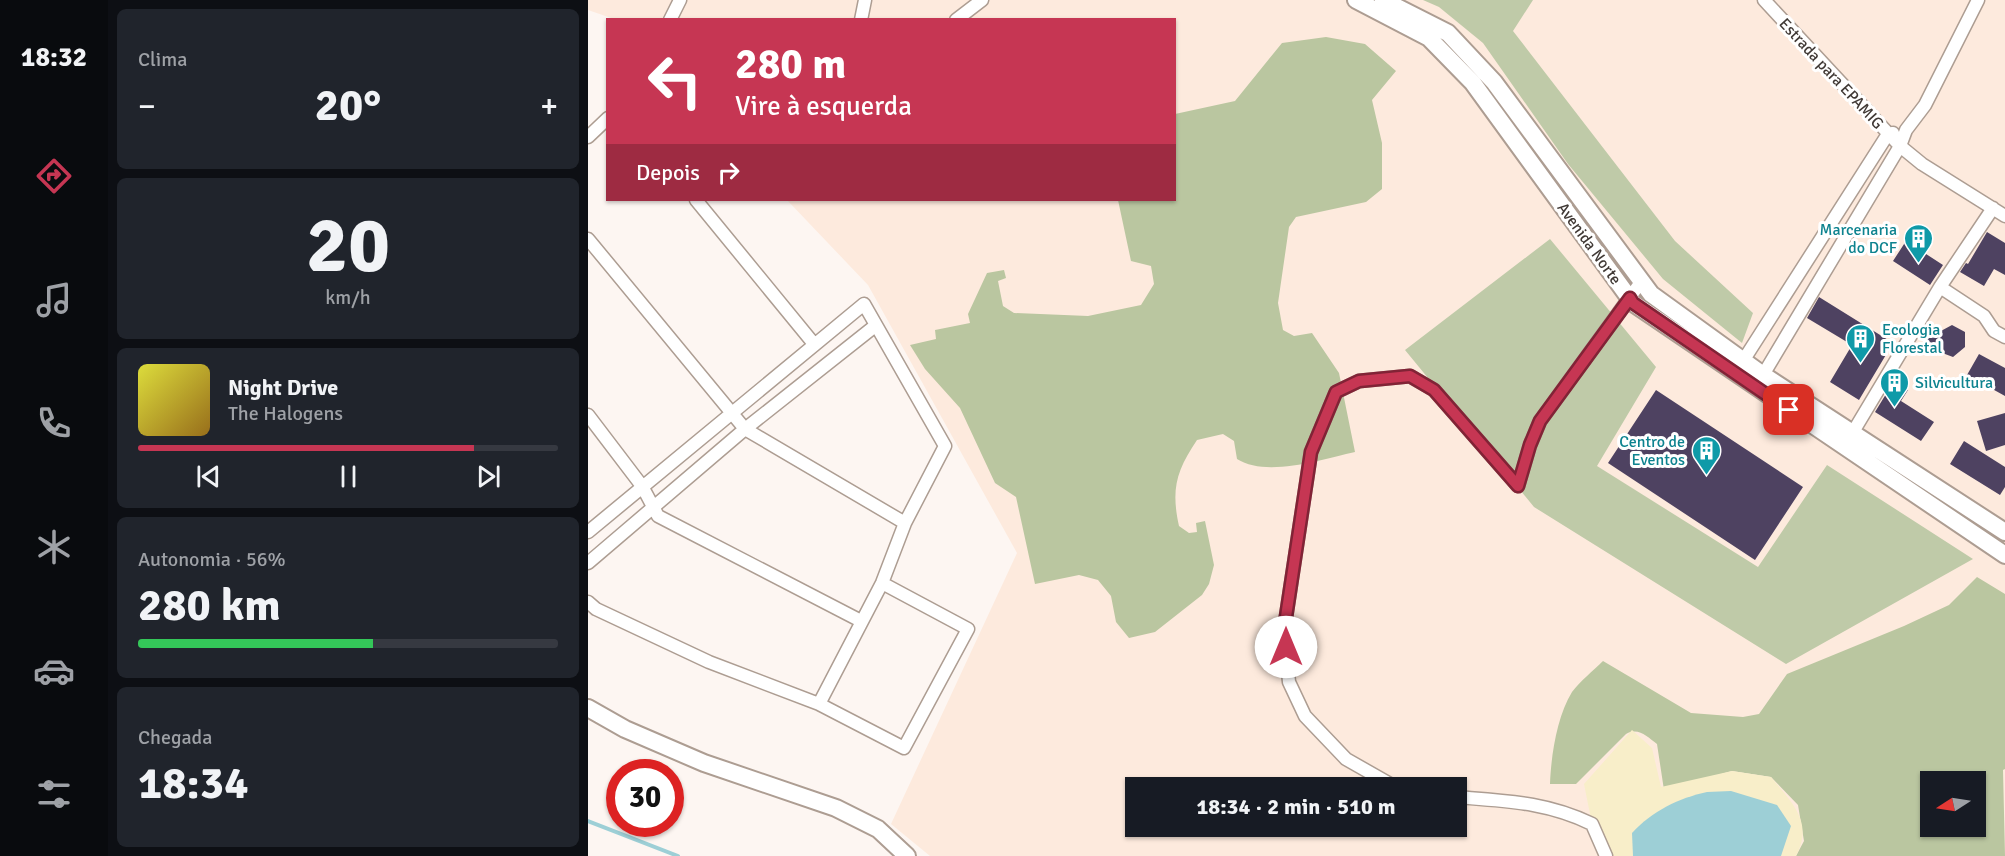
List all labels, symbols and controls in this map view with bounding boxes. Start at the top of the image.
street label: Estrada para EPAMIG [1775,14,1888,133]
text: 280 m [735,39,846,90]
text: 18:32 [21,41,87,74]
icon: left [636,42,714,120]
text: Clima [138,47,187,72]
text: 20° [315,78,381,133]
text: − [138,86,156,127]
text: + [540,86,558,127]
text: Vire à esquerda [735,90,912,123]
icon: directions [33,155,75,197]
icon: right [712,156,745,189]
text: Depois [636,159,700,186]
text: 20 [306,198,390,294]
street label: Avenida Norte [1553,199,1626,289]
place label: Marcenaria do DCF [1819,220,1897,258]
building icon: Marcenaria do DCF [1902,222,1934,264]
icon: music [33,279,75,321]
text: km/h [325,285,371,310]
place label: Ecologia Florestal [1882,320,1943,358]
building icon: Ecologia Florestal [1845,322,1877,364]
building icon: Silvicultura [1878,366,1910,408]
place label: Silvicultura [1915,373,1993,393]
text: Night Drive [228,374,338,401]
pin [1763,384,1814,435]
icon: arrive [1772,393,1805,426]
text: The Halogens [228,401,343,426]
icon: phone [33,402,75,444]
place label: Centro de Eventos [1619,432,1685,470]
building icon: Centro de Eventos [1690,434,1722,476]
icon: previous [192,460,225,493]
icon: pause [332,460,365,493]
icon: next [472,460,505,493]
icon: climate [33,526,75,568]
text: Autonomia · 56% [138,547,286,572]
text: 280 km [138,578,281,633]
position arrow [1254,615,1318,679]
icon: car [33,650,75,692]
text: Chegada [138,725,212,750]
text: 18:34 [138,756,248,811]
speed limit sign: 30 [606,759,684,837]
north arrow [1920,771,1986,837]
map controls [1920,771,1986,837]
icon: filters [33,773,75,815]
text: 18:34 · 2 min · 510 m [1196,793,1396,820]

